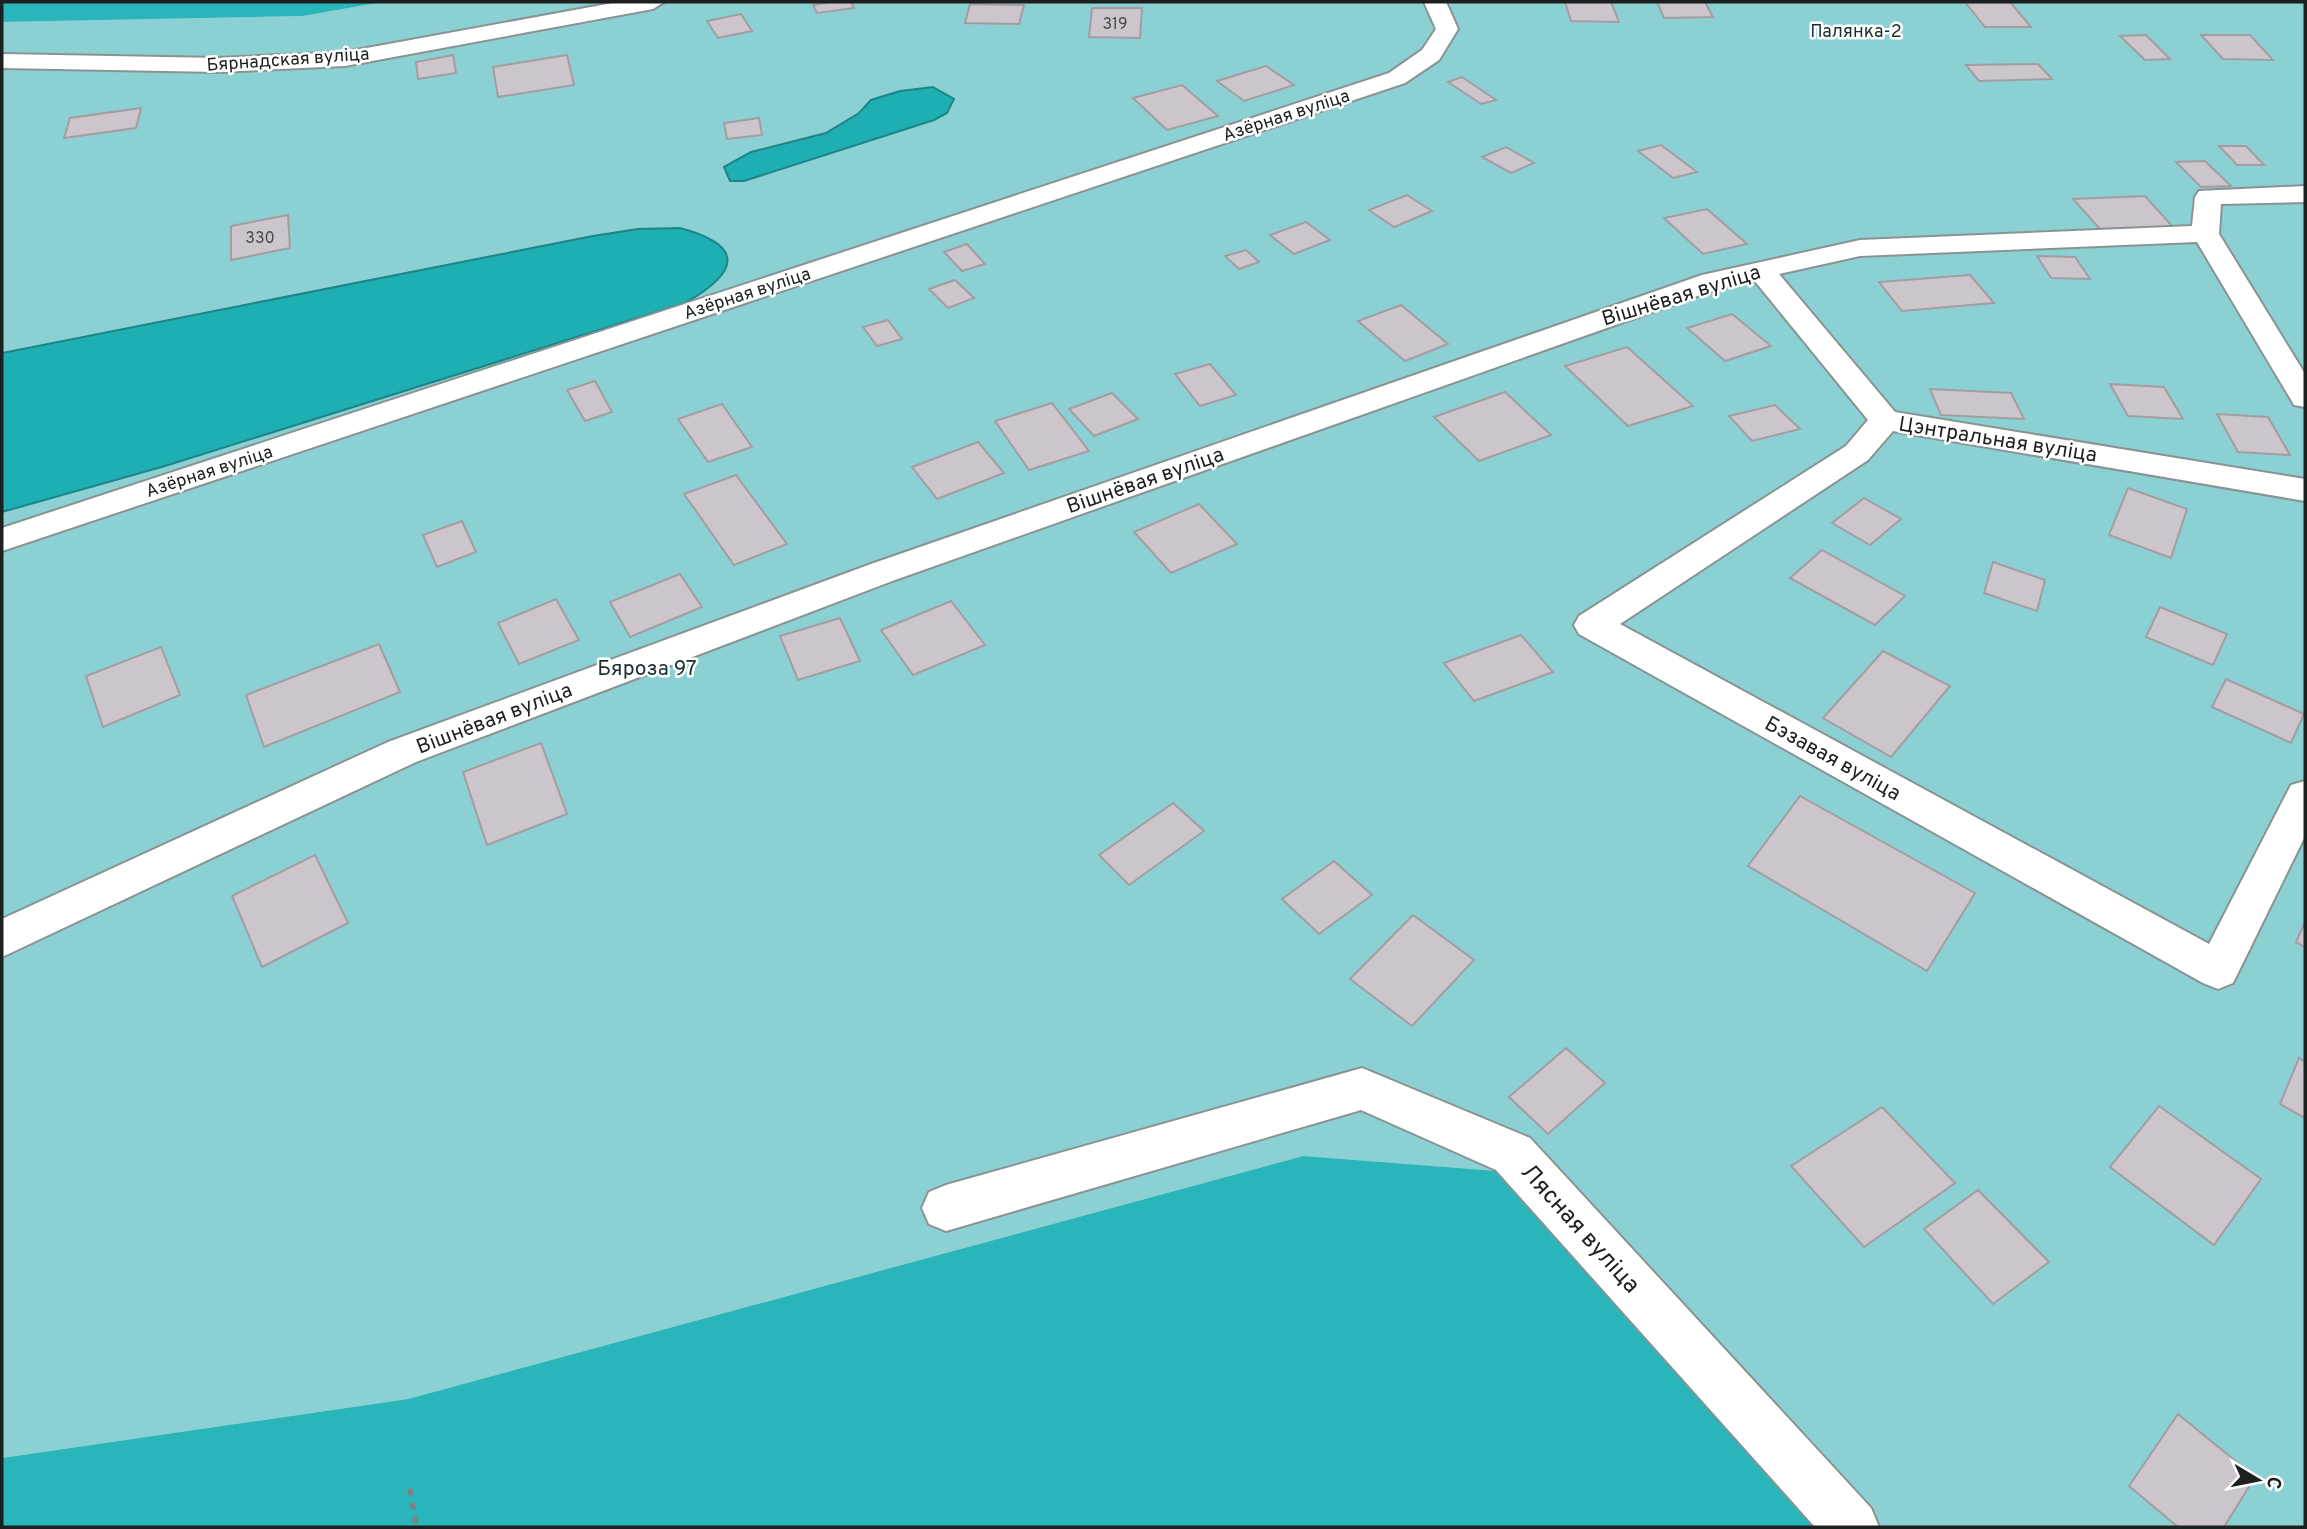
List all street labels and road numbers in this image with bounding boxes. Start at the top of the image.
street label: Бярнадская вуліца [206,43,370,78]
street label: Азёрная вуліца [1220,85,1353,148]
street label: Вішнёвая вуліца [1599,259,1764,333]
street label: Азёрная вуліца [681,263,814,326]
street label: Цэнтральная вуліца [1897,411,2099,470]
street label: Азёрная вуліца [143,441,276,504]
street label: Вішнёвая вуліца [1063,442,1228,521]
street label: Вішнёвая вуліца [413,677,576,762]
street label: Бэзавая вуліца [1759,711,1905,808]
street label: Лясная вуліца [1513,1158,1646,1300]

